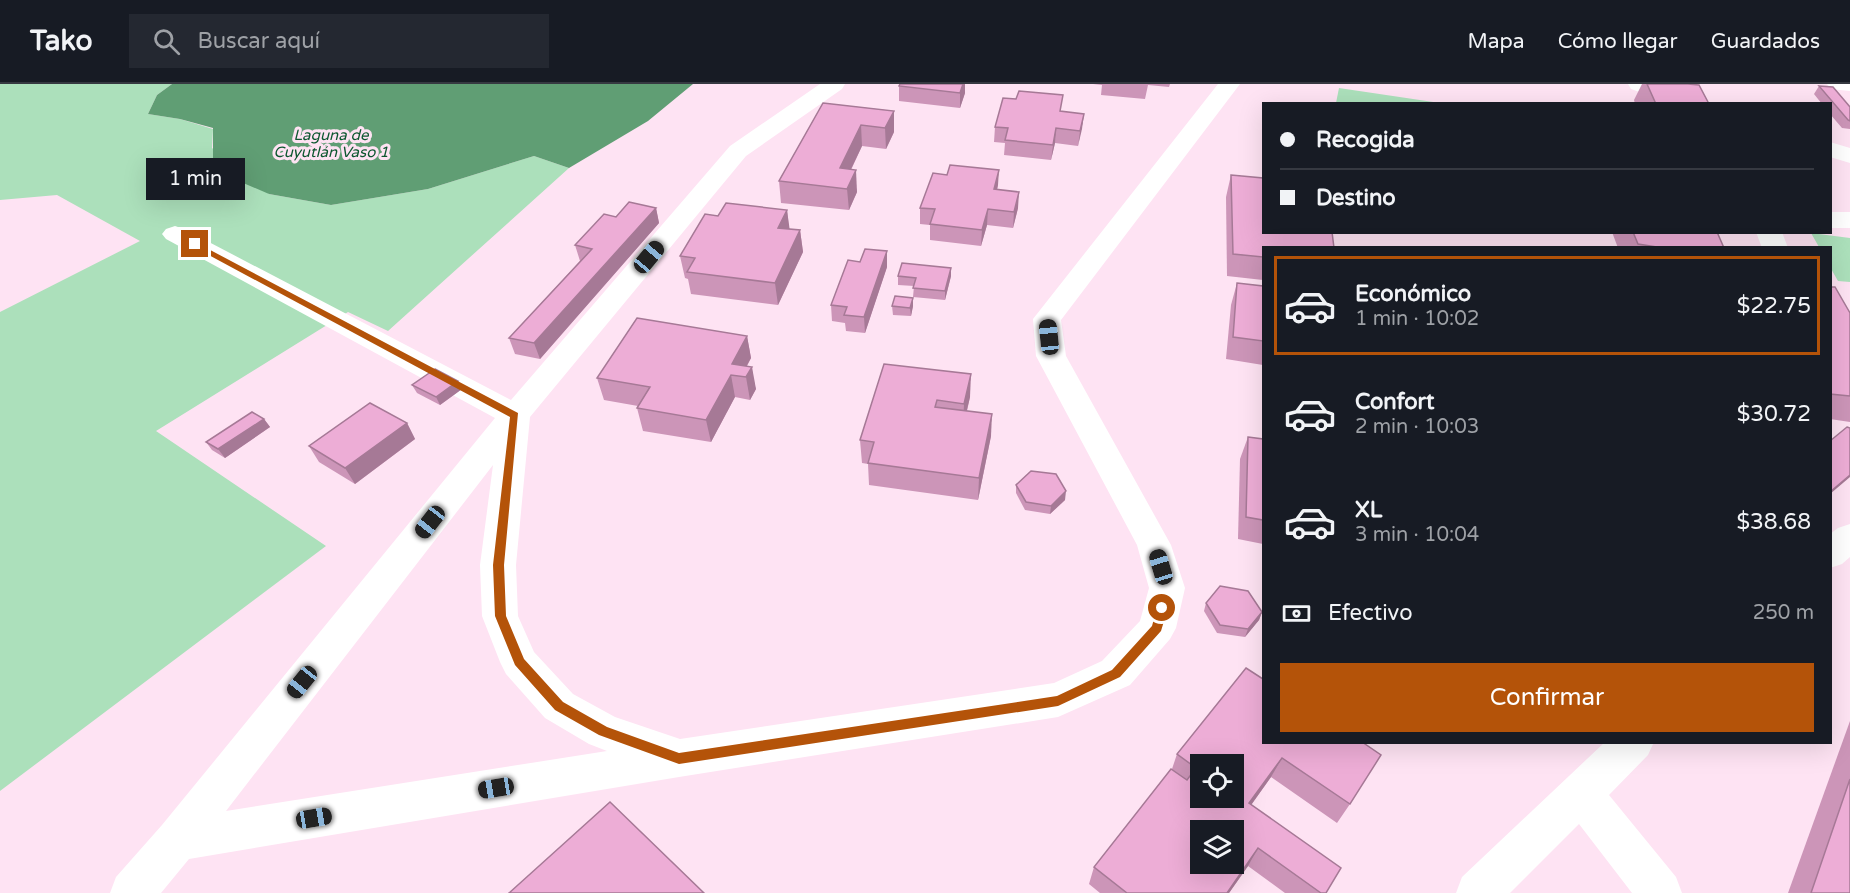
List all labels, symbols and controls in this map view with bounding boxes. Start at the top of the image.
search box [129,14,549,68]
text: Tako [30,24,93,58]
icon: search [150,25,183,58]
text: Buscar aquí [198,28,320,54]
text: Mapa [1467,29,1525,54]
text: Cómo llegar [1558,29,1678,54]
text: Guardados [1711,29,1820,54]
water label: Laguna de Cuyutlán Vaso 1 [273,126,389,161]
text: Recogida [1316,127,1415,153]
callout: 1 min [146,157,244,199]
text: 1 min [169,167,222,191]
text: Destino [1316,185,1396,211]
route end [181,230,208,257]
car [631,237,667,277]
icon: car [1283,279,1337,333]
text: Económico [1355,281,1471,307]
text: $22.75 [1737,293,1811,319]
text: 1 min · 10:02 [1355,307,1479,331]
car [1038,318,1060,356]
icon: car [1283,387,1337,441]
text: Confort [1355,389,1434,415]
text: $30.72 [1737,401,1811,427]
text: 2 min · 10:03 [1355,415,1479,439]
icon: car [1283,495,1337,549]
text: XL [1355,497,1382,523]
car [412,502,448,542]
text: $38.68 [1736,509,1811,535]
text: 3 min · 10:04 [1355,523,1479,547]
car [1147,547,1175,587]
route start [1148,594,1175,621]
icon: cash [1280,597,1313,630]
text: Efectivo [1328,600,1413,626]
text: 250 m [1753,601,1814,625]
car [284,662,320,702]
button: Confirmar [1280,663,1814,732]
map controls [1190,754,1244,874]
button: locate [1190,754,1244,808]
car [477,776,515,800]
car [295,806,333,830]
button: layers [1190,820,1244,874]

